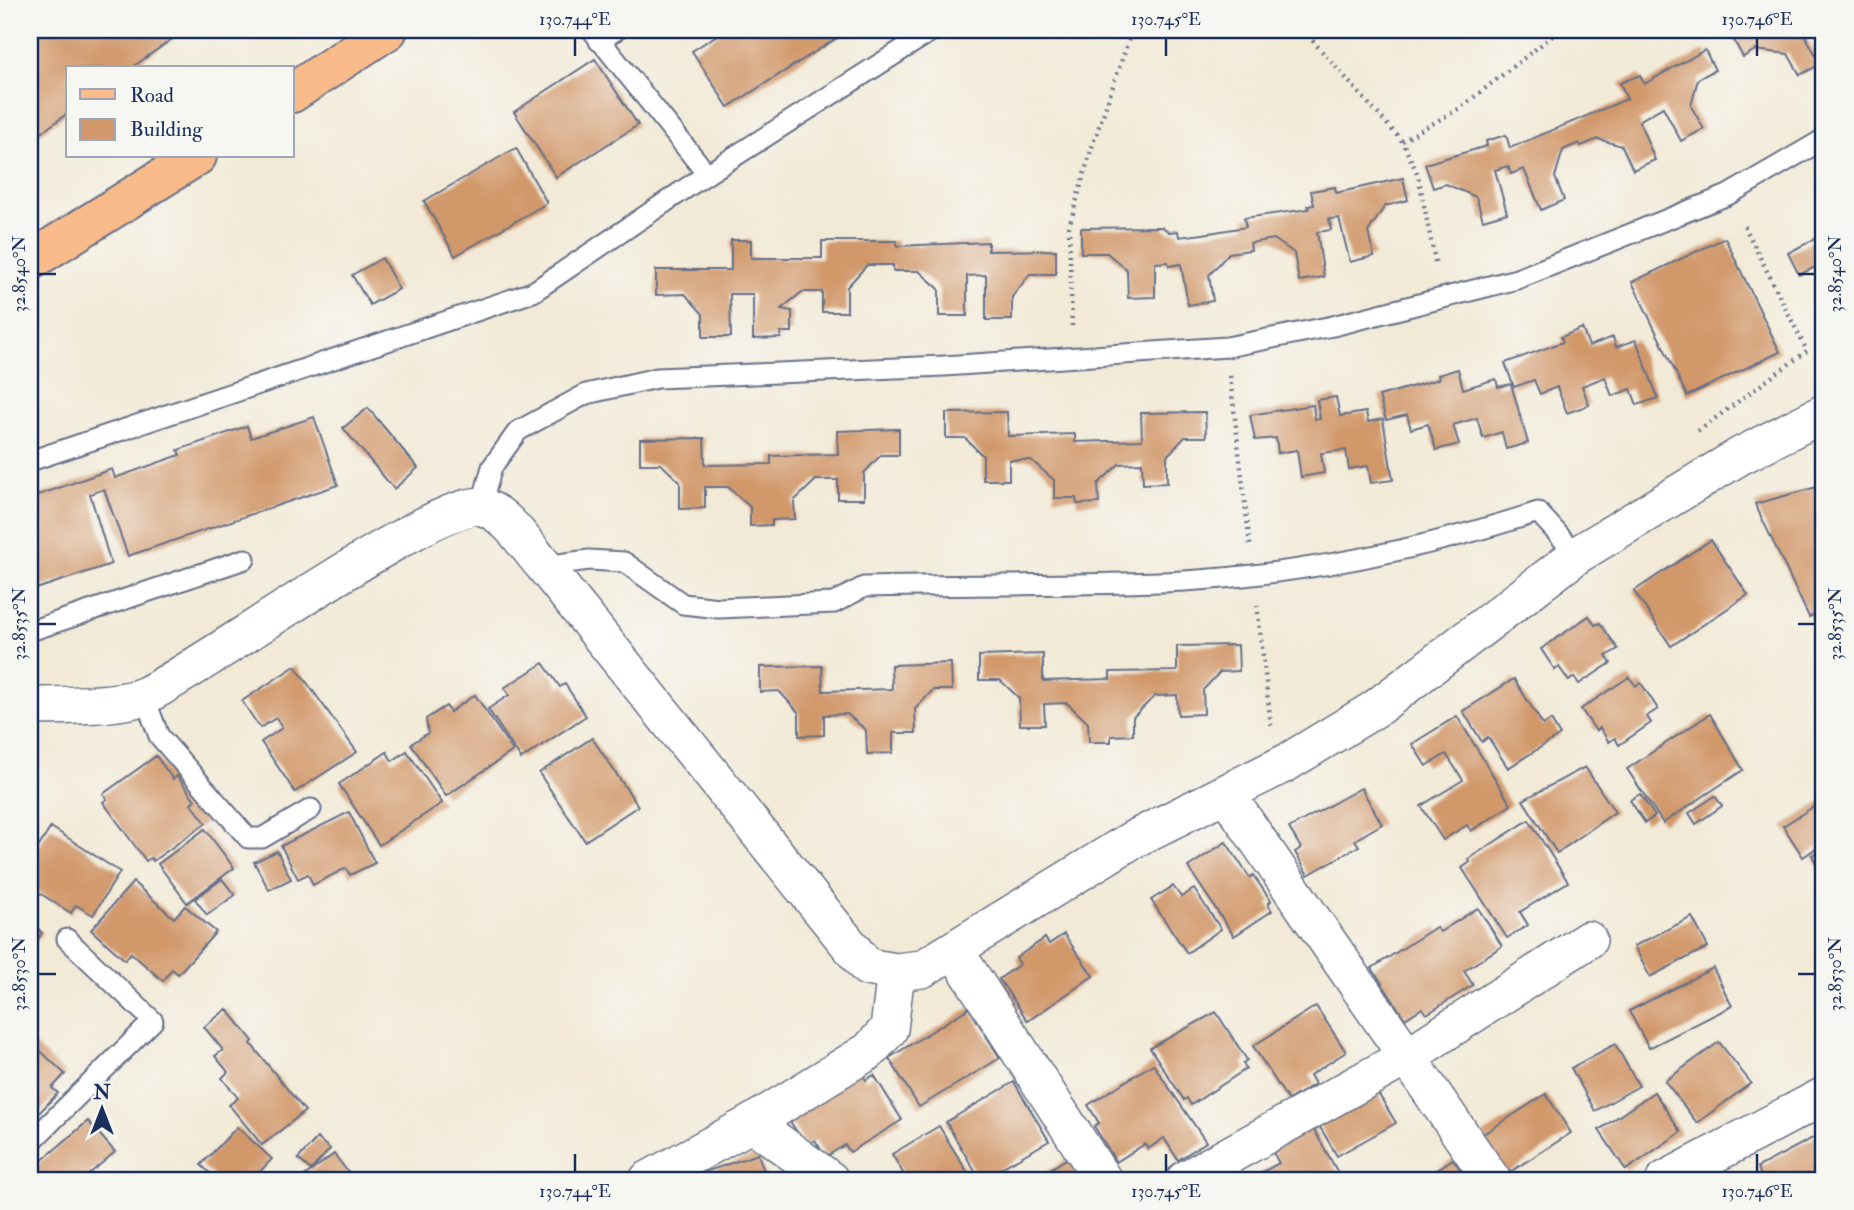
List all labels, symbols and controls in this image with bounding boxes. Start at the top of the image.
text: 130.744°E [539,8,611,31]
text: 130.745°E [1131,8,1201,31]
text: 130.746°E [1721,8,1793,31]
legend [66,66,294,158]
text: Road [130,82,175,109]
text: Building [130,116,203,143]
text: 32.8540°N [8,236,31,312]
text: 32.8540°N [1824,236,1847,312]
text: 32.8535°N [8,587,31,661]
text: 32.8535°N [1824,587,1847,661]
text: 32.8530°N [8,937,31,1011]
text: 32.8530°N [1824,937,1847,1011]
north arrow [66,1074,136,1144]
text: N [92,1081,111,1105]
text: 130.744°E [539,1180,611,1203]
text: 130.745°E [1131,1180,1201,1203]
text: 130.746°E [1721,1180,1793,1203]

